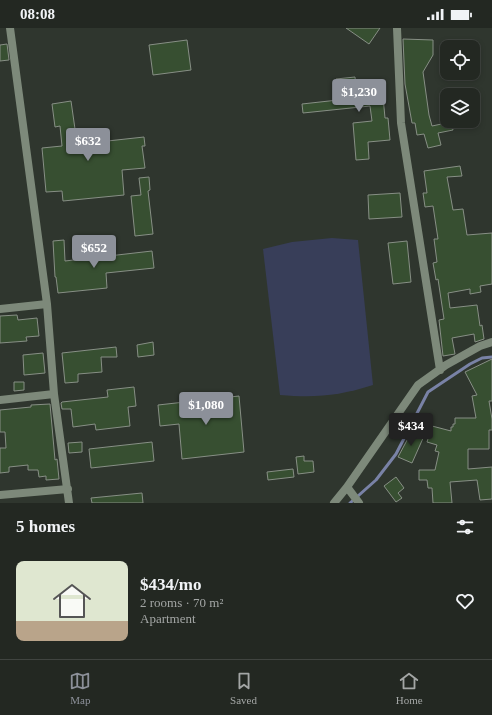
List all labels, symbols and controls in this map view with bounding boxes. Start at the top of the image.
text: 08:08 [20,6,55,22]
map controls [440,40,480,128]
button: locate [440,40,480,80]
pin: $1,230 [326,79,392,113]
text: $1,230 [341,84,377,99]
button: layers [440,88,480,128]
pin: $632 [64,128,112,162]
text: $632 [75,133,101,148]
pin: $652 [70,235,118,269]
text: $652 [81,240,107,255]
pin: $1,080 [173,392,239,426]
text: $1,080 [188,397,224,412]
pin: $434 [387,413,435,447]
text: $434 [398,418,424,433]
icon: filters [454,516,476,538]
text: 5 homes [16,517,75,536]
text: $434/mo [140,575,201,594]
icon: home [48,577,96,625]
icon: heart [454,590,476,612]
text: 2 rooms · 70 m² [140,595,223,610]
text: Apartment [140,611,196,626]
tab: Map [69,670,91,706]
tab: Saved [230,670,257,706]
tab: Home [396,670,423,706]

